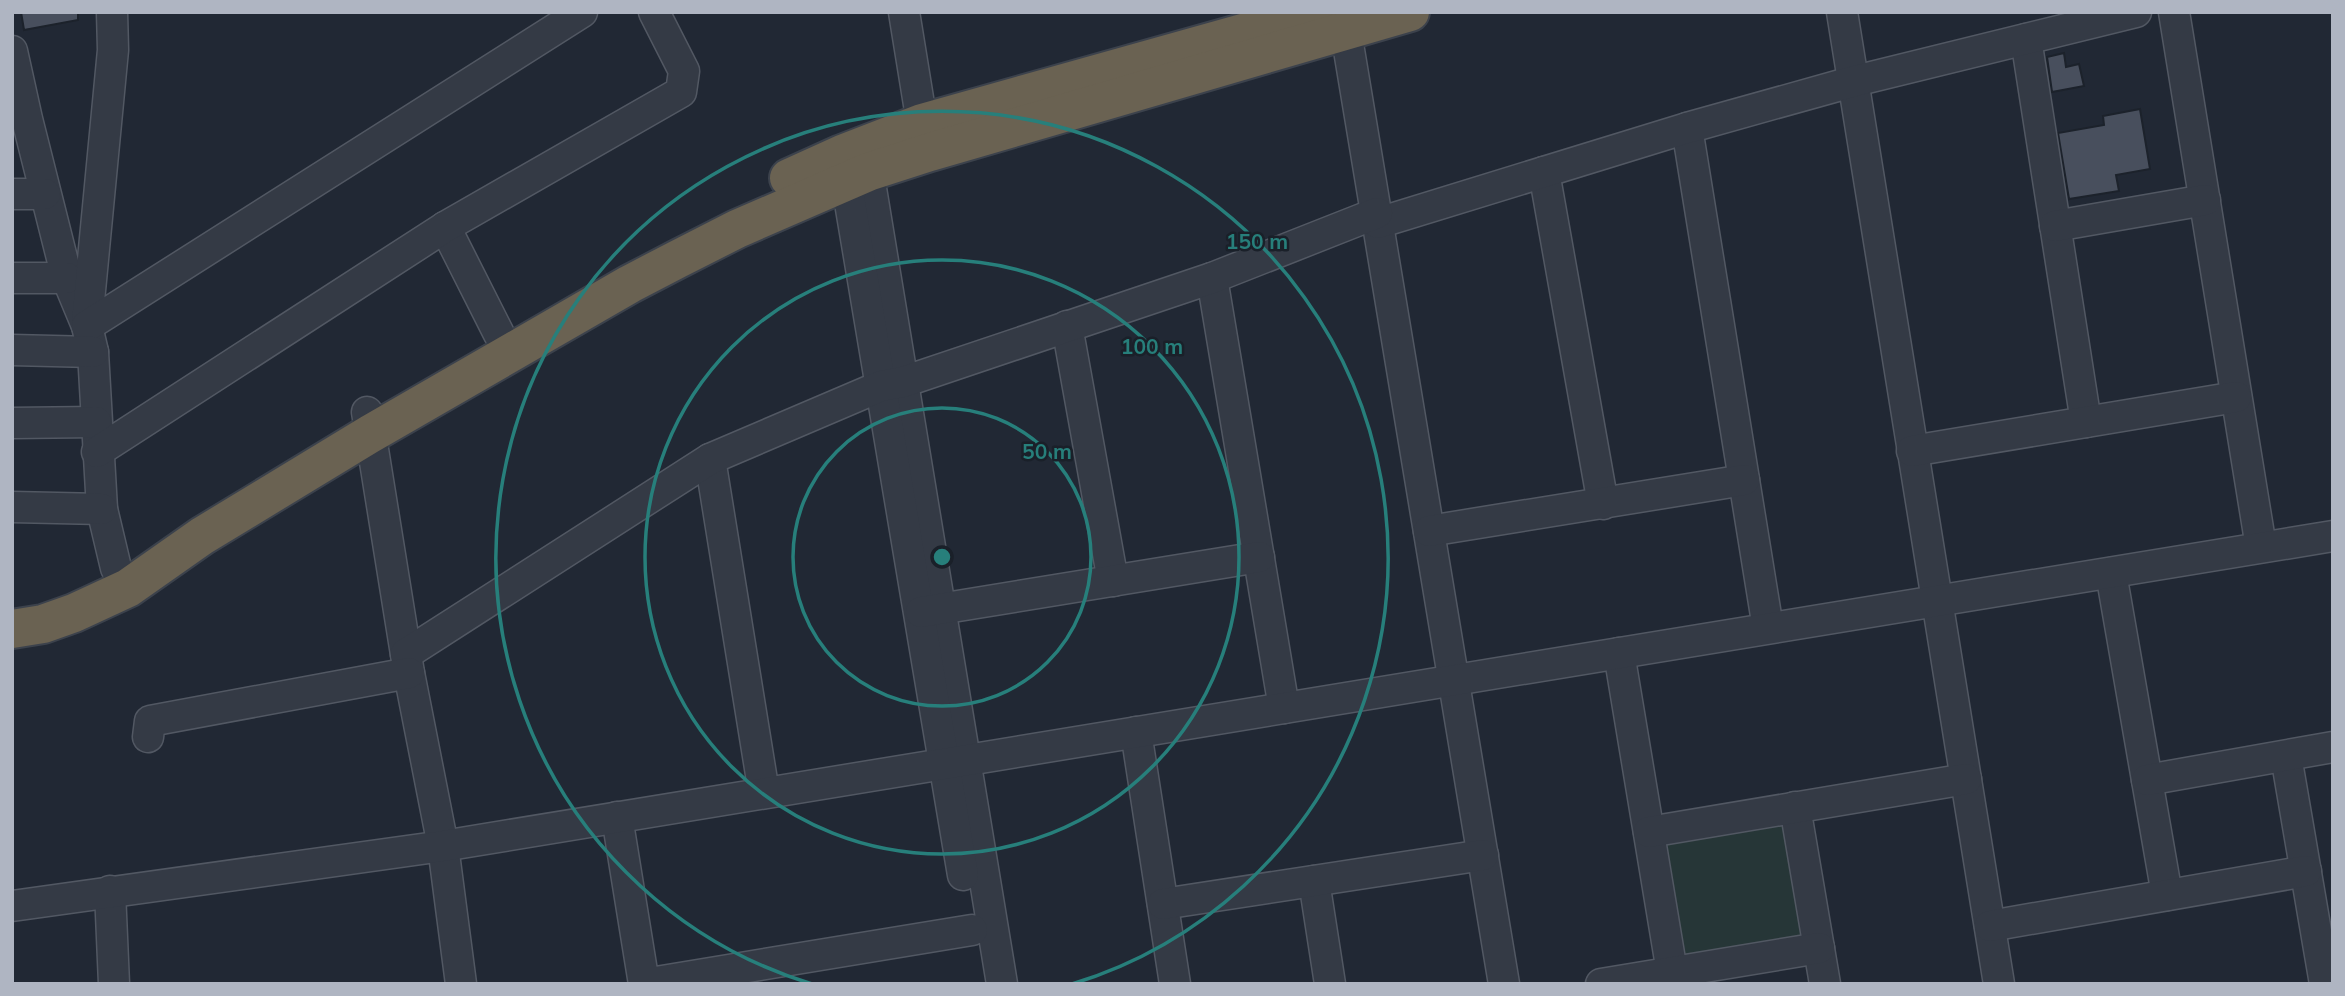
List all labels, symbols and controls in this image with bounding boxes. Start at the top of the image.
text: 150 m [1226,228,1288,254]
text: 100 m [1121,333,1183,359]
text: 50 m [1022,438,1072,464]
centre of rings [930,545,954,569]

